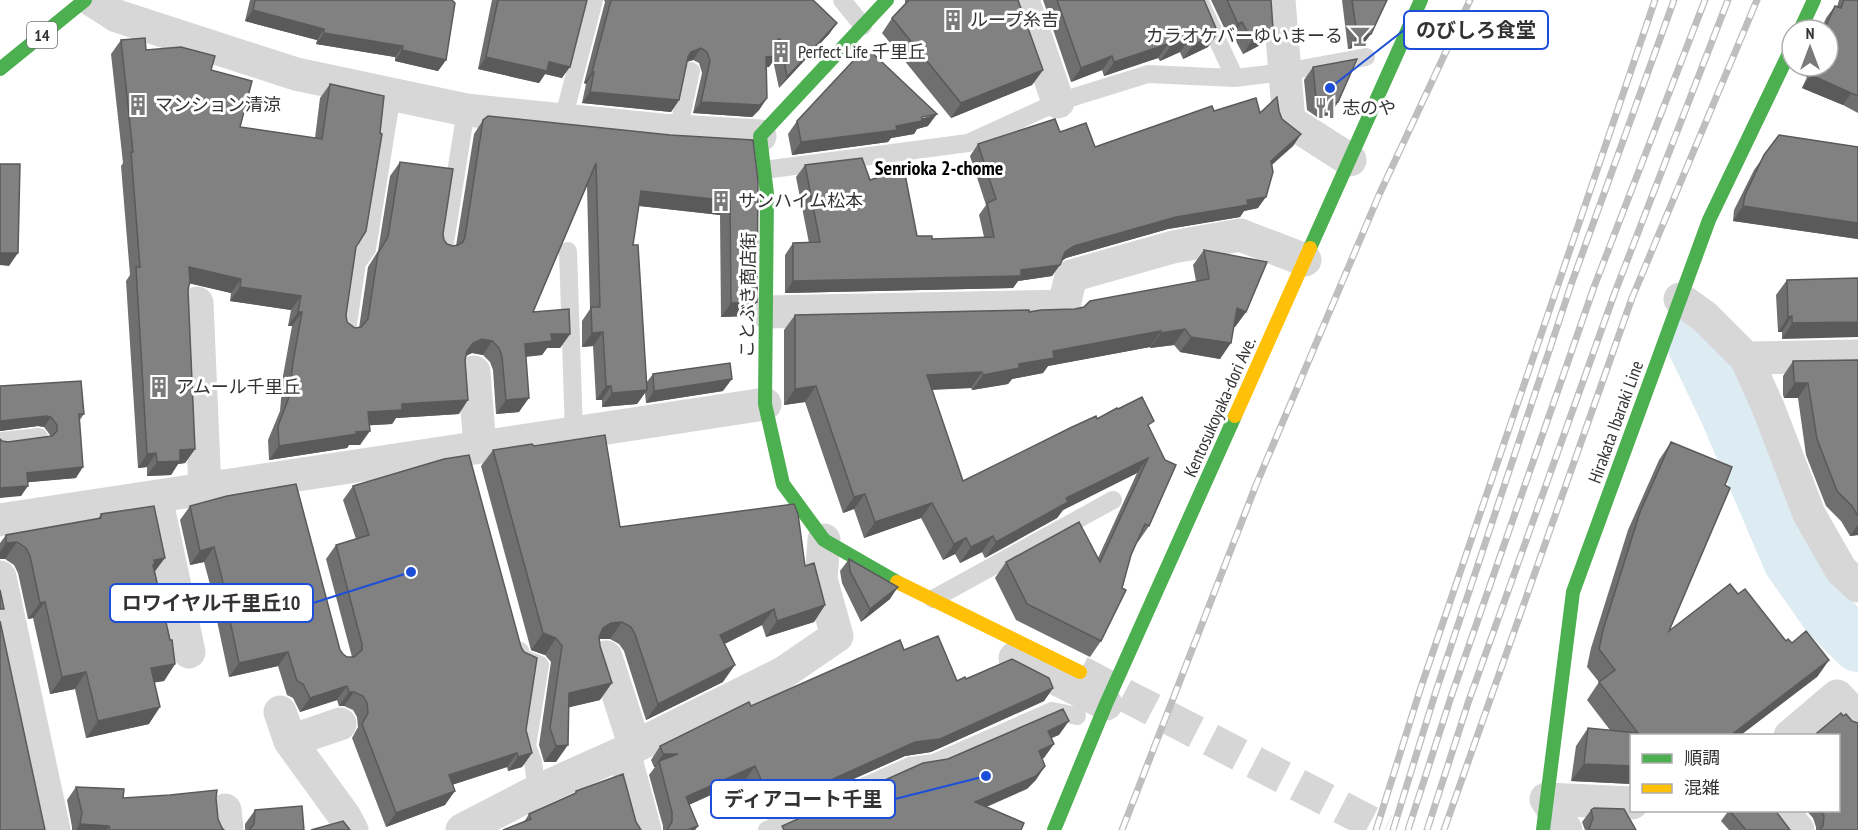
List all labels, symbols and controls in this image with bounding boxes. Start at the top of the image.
building icon: ループ糸吉 [941,8,965,32]
place label: ループ糸吉 [970,8,1059,31]
callout: のびしろ食堂 [1404,11,1548,49]
text: のびしろ食堂 [1416,17,1536,43]
north arrow [1780,18,1840,78]
road number: 14 [27,22,57,48]
text: N [1806,23,1814,43]
place label: カラオケバーゆいまーる [1146,24,1343,47]
bar icon: カラオケバーゆいまーる [1348,24,1372,48]
building icon: Perfect Life 千里丘 [769,40,793,64]
place label: Perfect Life 千里丘 [798,40,926,63]
building icon: マンション清涼 [126,93,150,117]
place label: マンション清涼 [155,93,281,116]
restaurant icon: 志のや [1313,96,1337,120]
place label: 志のや [1342,96,1396,119]
district label: Senrioka 2-chome [875,155,1003,181]
building icon: サンハイム松本 [709,189,733,213]
place label: サンハイム松本 [738,189,863,212]
street label: ことぶき商店街 [735,232,760,358]
street label: Kentosukoyaka-dori Ave. [1178,333,1261,480]
street label: Hirakata Ibaraki Line [1583,357,1648,486]
building icon: アムール千里丘 [147,375,171,399]
place label: アムール千里丘 [176,375,301,398]
callout: ロワイヤル千里丘10 [110,584,313,622]
text: ロワイヤル千里丘10 [122,590,300,616]
legend [1630,734,1840,812]
text: 順調 [1684,746,1720,769]
text: 混雑 [1684,776,1720,799]
callout: ディアコート千里 [711,780,895,818]
text: ディアコート千里 [724,786,882,812]

